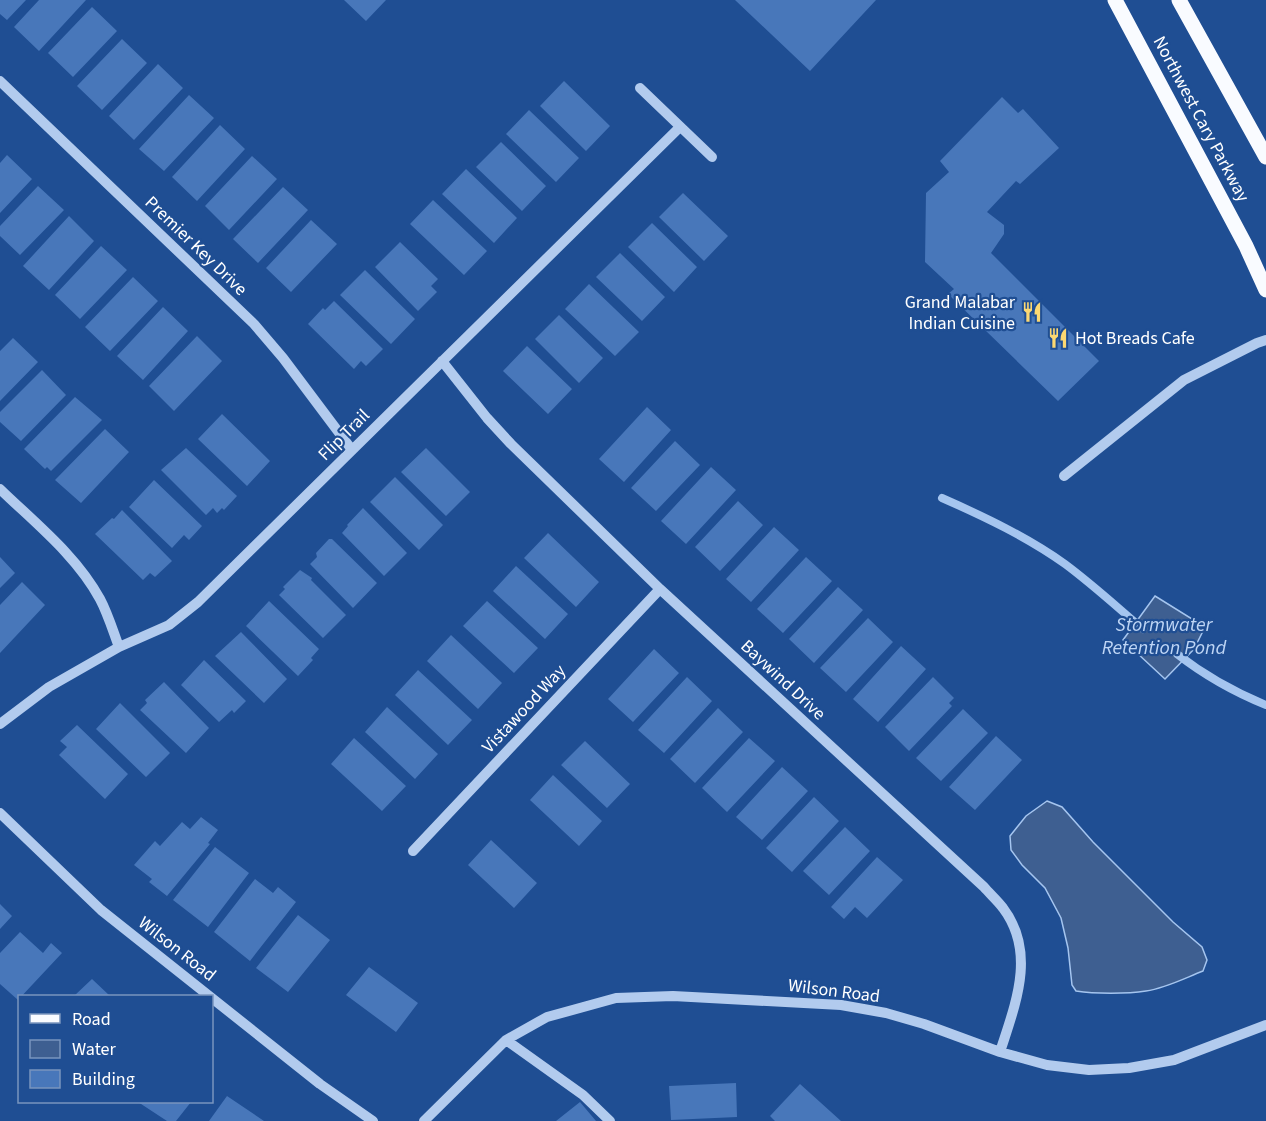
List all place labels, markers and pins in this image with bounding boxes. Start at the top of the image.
place label: Grand Malabar Indian Cuisine [905,290,1016,336]
restaurant icon: Grand Malabar Indian Cuisine [1020,300,1044,324]
restaurant icon: Hot Breads Cafe [1046,326,1070,350]
place label: Hot Breads Cafe [1075,326,1195,351]

